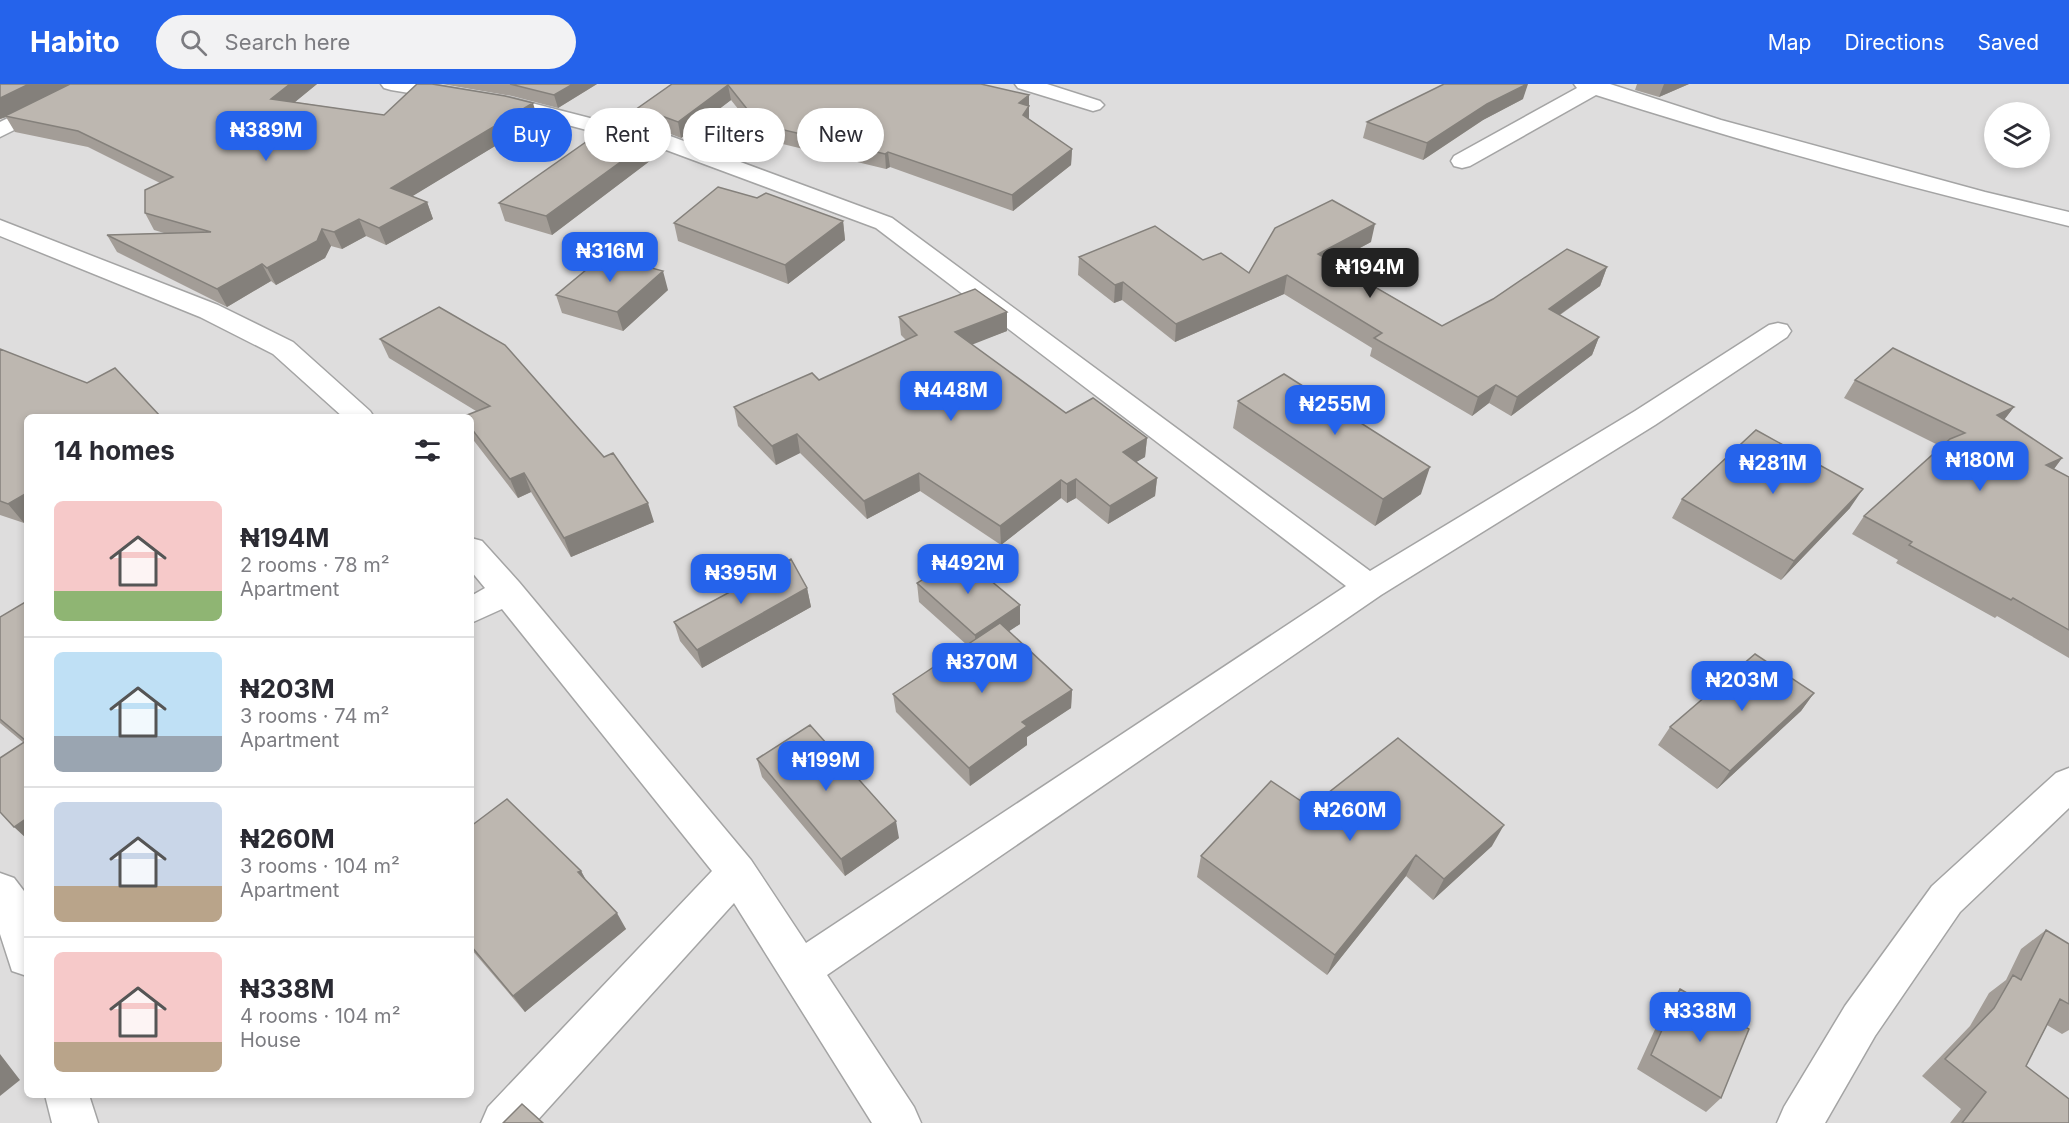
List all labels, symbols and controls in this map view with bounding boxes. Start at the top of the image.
search box [156,15,576,69]
text: Habito [30,25,120,59]
icon: search [177,26,210,59]
text: Search here [225,29,350,55]
text: Map [1768,30,1811,55]
text: Directions [1844,30,1945,55]
text: Saved [1978,30,2039,55]
map controls [1984,102,2050,168]
button: layers [1984,102,2050,168]
chip: Buy [492,108,572,162]
chip: Rent [584,108,671,162]
chip: Filters [683,108,785,162]
chip: New [797,108,884,162]
pin: ₦389M [224,111,308,162]
text: ₦389M [230,118,302,142]
pin: ₦316M [568,232,652,283]
text: ₦316M [576,239,644,263]
pin: ₦194M [1328,248,1412,299]
text: ₦194M [1336,255,1404,279]
pin: ₦448M [909,371,993,422]
text: ₦448M [914,378,988,402]
pin: ₦255M [1293,385,1377,436]
text: ₦255M [1299,392,1371,416]
icon: filters [411,434,444,467]
text: 14 homes [54,435,175,466]
pin: ₦180M [1938,441,2022,492]
pin: ₦281M [1731,444,1815,495]
text: ₦180M [1946,448,2014,472]
text: ₦281M [1739,451,1807,475]
text: ₦194M [240,522,330,553]
icon: home [102,525,174,597]
pin: ₦492M [926,544,1010,595]
text: ₦492M [932,551,1004,575]
text: 2 rooms · 78 m² [240,553,389,577]
pin: ₦395M [699,554,783,605]
text: ₦395M [705,561,777,585]
text: Apartment [240,577,339,601]
pin: ₦370M [940,643,1024,694]
text: ₦370M [946,650,1018,674]
pin: ₦203M [1700,661,1784,712]
text: ₦203M [1706,668,1778,692]
text: ₦203M [240,673,335,704]
icon: home [102,676,174,748]
text: 3 rooms · 74 m² [240,704,389,728]
text: Apartment [240,728,339,752]
pin: ₦199M [784,741,868,792]
text: ₦199M [792,748,860,772]
pin: ₦260M [1308,791,1392,842]
text: ₦260M [1314,798,1386,822]
text: ₦260M [240,823,335,854]
icon: home [102,826,174,898]
text: 3 rooms · 104 m² [240,854,400,878]
text: Apartment [240,878,339,902]
text: ₦338M [240,973,334,1004]
icon: home [102,976,174,1048]
pin: ₦338M [1658,992,1742,1043]
text: ₦338M [1664,999,1736,1023]
text: 4 rooms · 104 m² [240,1004,400,1028]
text: House [240,1028,301,1052]

